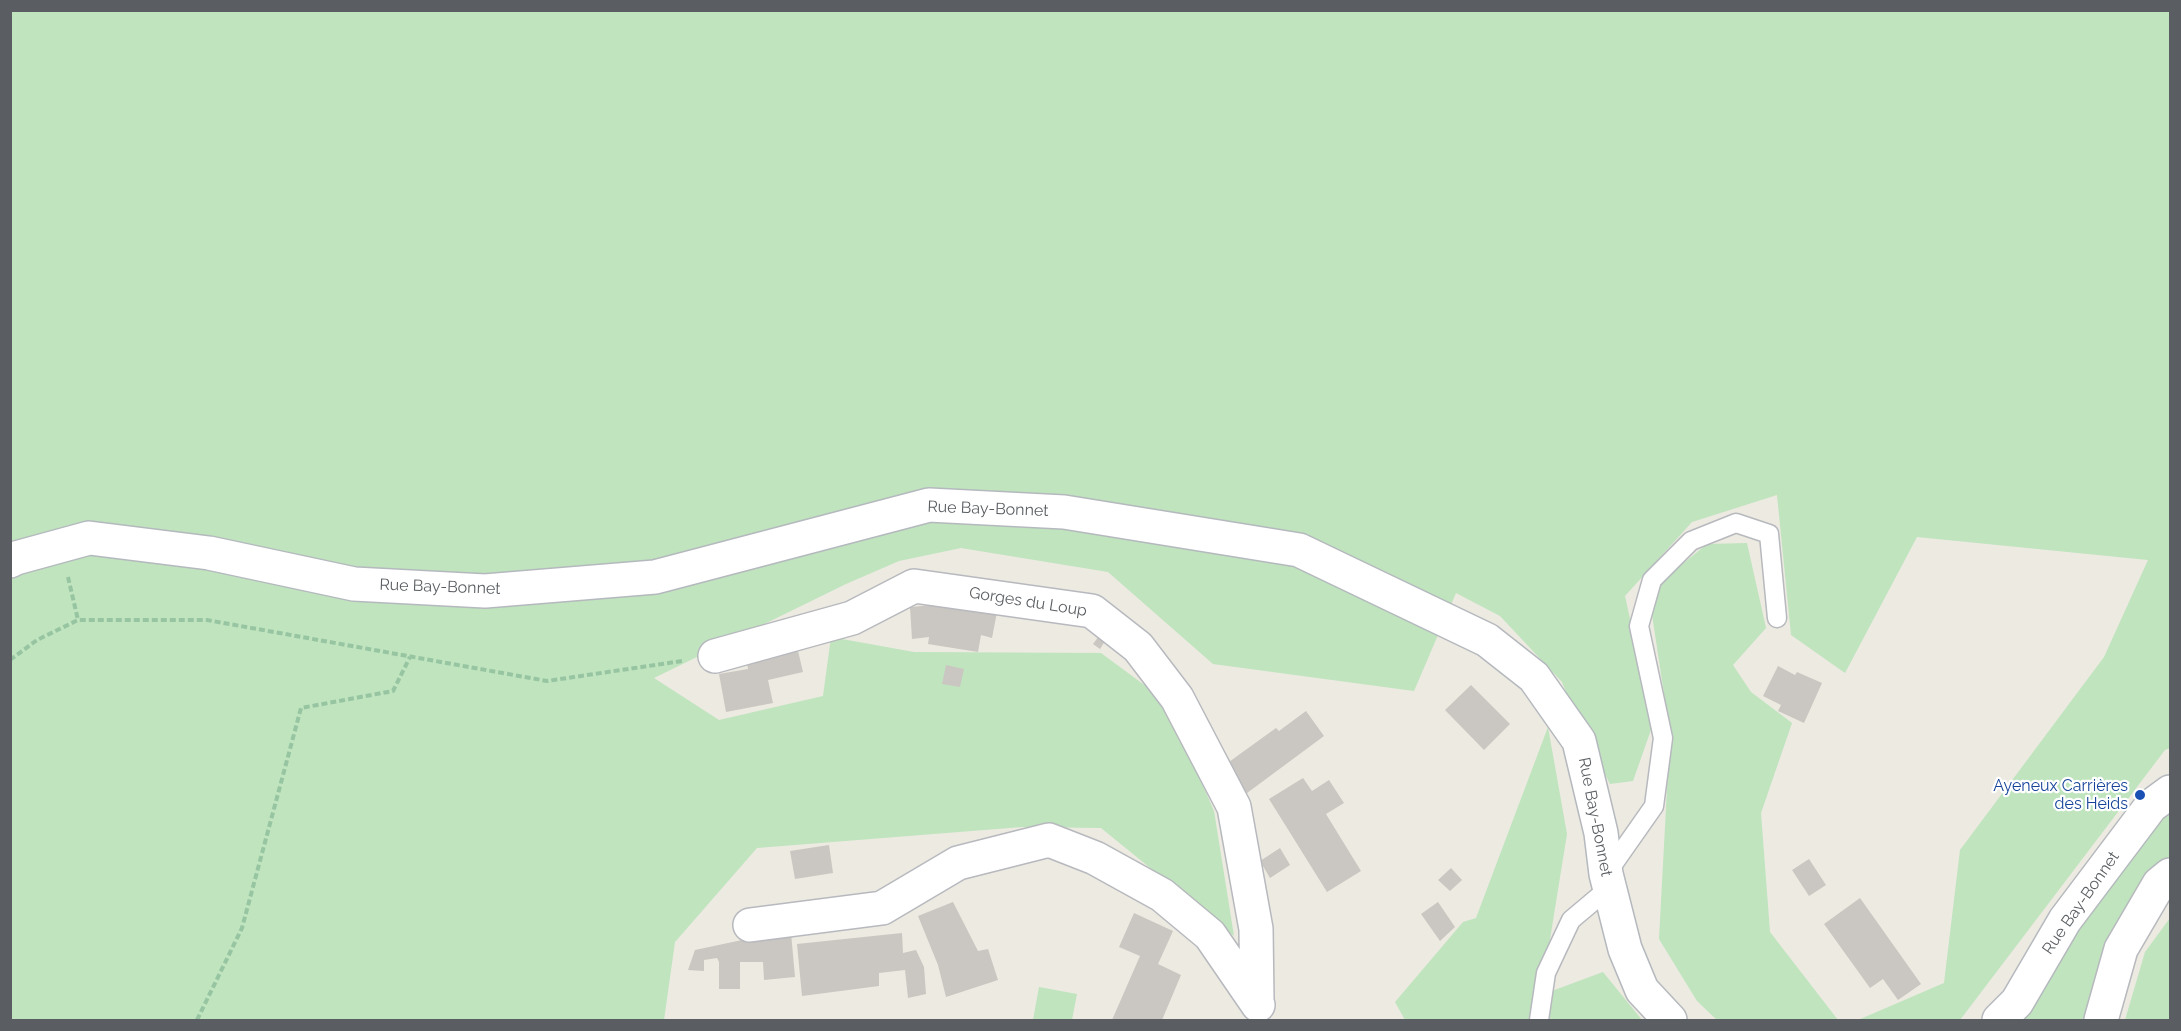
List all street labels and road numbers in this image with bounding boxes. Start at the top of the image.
street label: Rue Bay-Bonnet [927,497,1049,521]
street label: Rue Bay-Bonnet [379,575,501,599]
street label: Gorges du Loup [968,583,1088,621]
street label: Rue Bay-Bonnet [1574,756,1616,878]
street label: Rue Bay-Bonnet [2038,848,2124,958]

